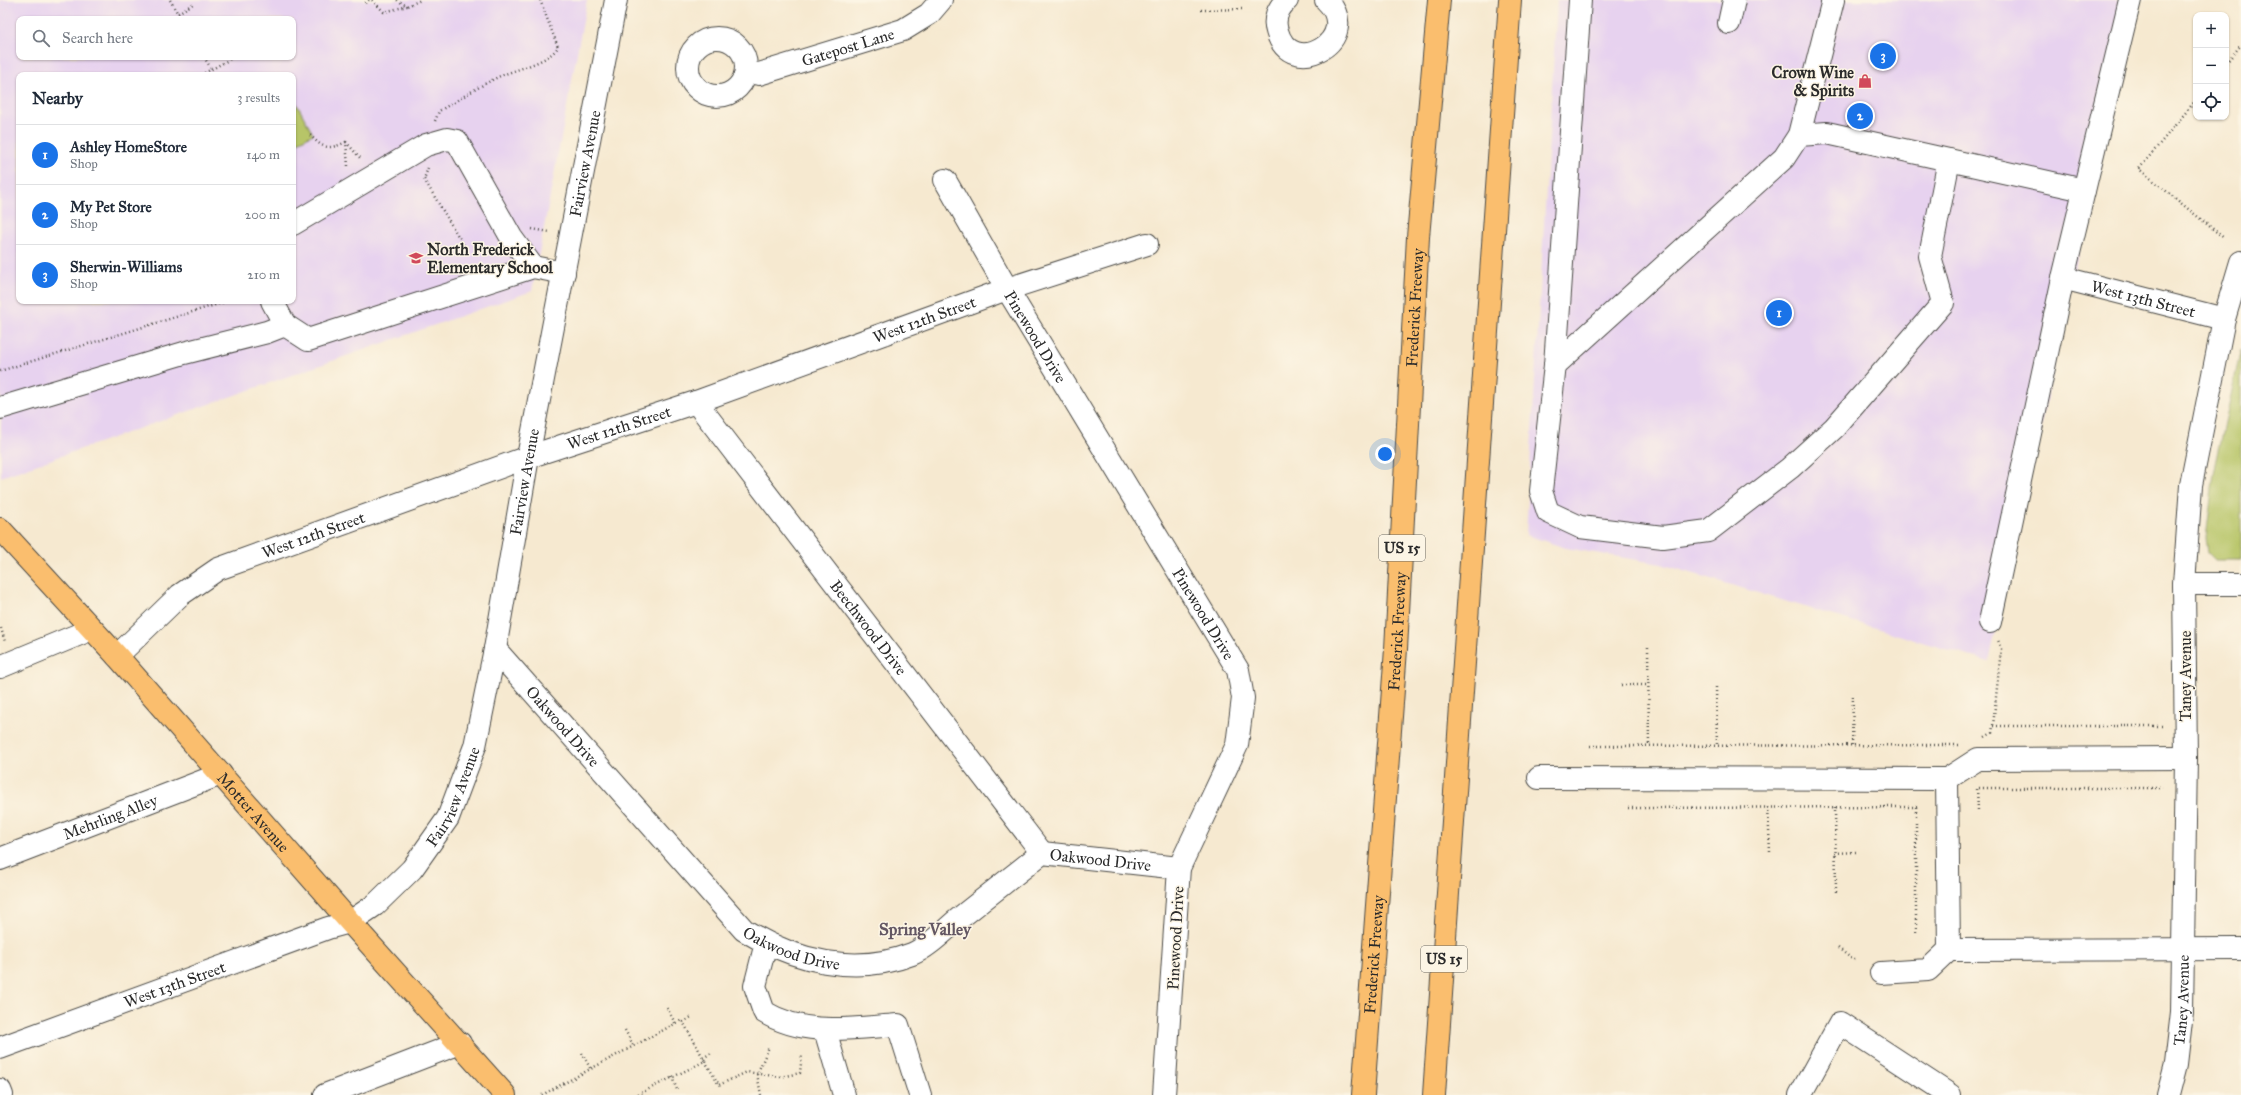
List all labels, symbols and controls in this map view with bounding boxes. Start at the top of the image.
map controls [2193,12,2229,120]
button: + [2193,12,2229,48]
search box [16,16,296,60]
street label: Gatepost Lane [799,24,897,70]
icon: search [30,27,52,49]
text: Search here [62,29,133,47]
pin: 3 [1870,41,1896,71]
button: − [2193,48,2229,84]
place label: Crown Wine & Spirits [1772,63,1854,101]
shop icon: Crown Wine & Spirits [1857,73,1873,89]
button: locate [2193,84,2229,120]
text: Nearby [32,88,83,109]
text: 3 results [237,90,280,106]
pin: 2 [1847,101,1873,131]
street label: Fairview Avenue [565,108,605,219]
text: Ashley HomeStore [70,138,187,156]
text: 1 [42,147,48,163]
text: 140 m [246,147,280,163]
text: Shop [70,156,98,172]
text: My Pet Store [70,198,152,216]
text: 2 [42,207,48,223]
text: 200 m [245,207,280,223]
text: Shop [70,216,98,232]
place label: North Frederick Elementary School [427,240,553,278]
street label: Frederick Freeway [1402,247,1427,368]
school or university icon: North Frederick Elementary School [408,250,424,266]
text: Sherwin-Williams [70,258,182,276]
text: 3 [42,267,48,283]
text: 210 m [247,267,280,283]
text: Shop [70,276,98,292]
street label: West 13th Street [2089,277,2198,321]
street label: Pinewood Drive [1000,287,1071,387]
street label: West 12th Street [870,292,979,347]
pin: 1 [1766,298,1792,328]
street label: West 12th Street [565,402,674,454]
street label: Fairview Avenue [506,426,543,537]
your location [1375,444,1395,464]
street label: West 12th Street [259,508,368,562]
road number: US 15 [1379,535,1425,561]
street label: Pinewood Drive [1168,564,1239,664]
street label: Frederick Freeway [1384,571,1410,691]
street label: Beechwood Drive [826,576,911,679]
street label: Taney Avenue [2176,630,2195,721]
street label: Oakwood Drive [522,682,604,771]
street label: Fairview Avenue [422,744,484,850]
street label: Motter Avenue [213,768,294,856]
street label: Mehrling Alley [60,790,161,844]
street label: Oakwood Drive [1049,845,1152,875]
street label: Pinewood Drive [1163,885,1188,990]
street label: Frederick Freeway [1360,894,1388,1015]
district label: Spring Valley [879,919,972,940]
street label: Oakwood Drive [740,923,841,974]
road number: US 15 [1421,946,1467,972]
street label: Taney Avenue [2169,954,2193,1047]
street label: West 13th Street [121,957,229,1012]

